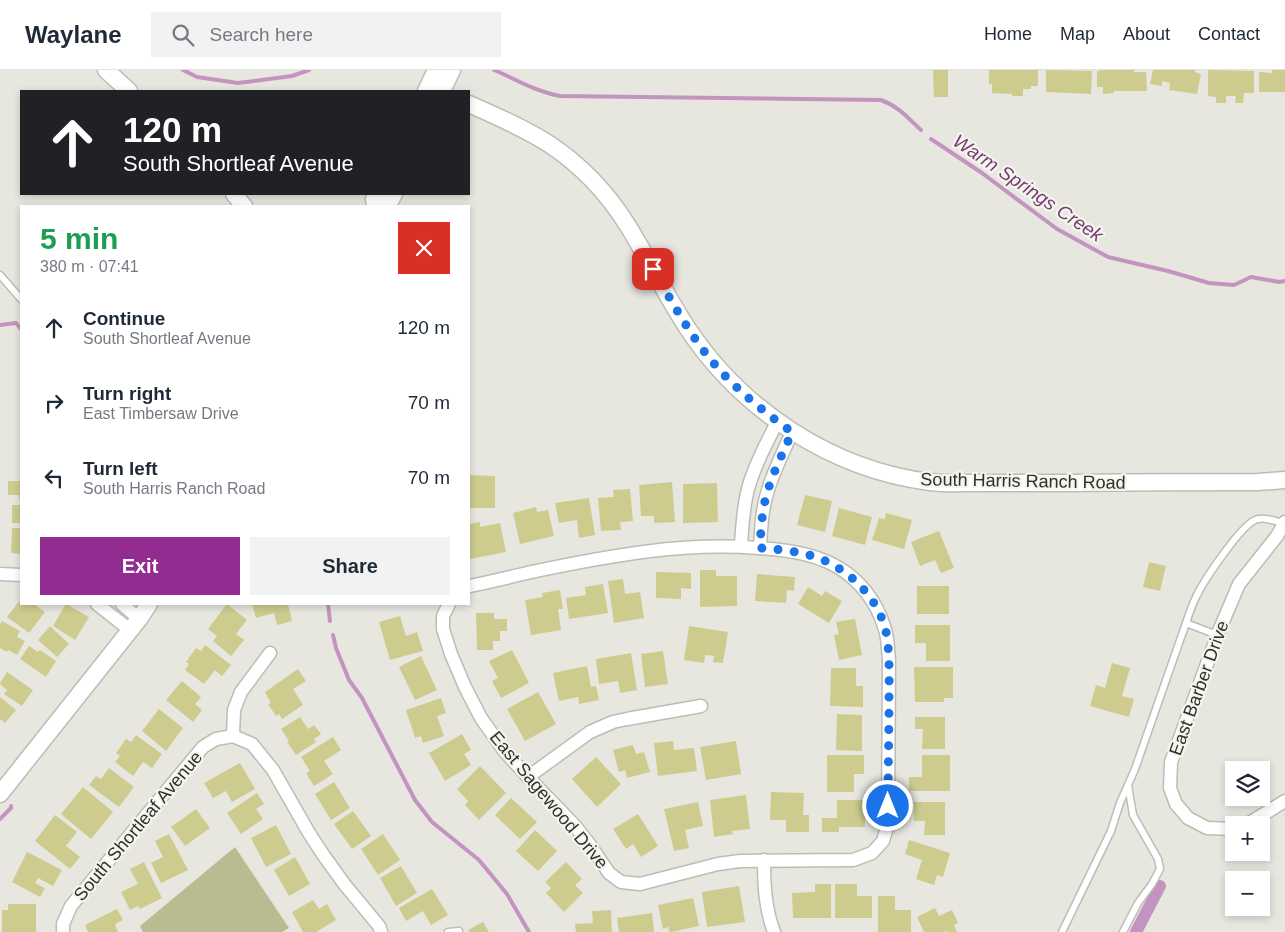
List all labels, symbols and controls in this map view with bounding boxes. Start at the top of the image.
search box [151,12,501,57]
text: Waylane [25,21,121,48]
icon: search [169,21,197,49]
text: Search here [209,24,313,45]
text: Home [984,24,1032,44]
text: Map [1060,24,1095,44]
text: About [1123,24,1170,44]
text: Contact [1198,24,1260,44]
icon: ahead [40,110,105,175]
text: 120 m [123,110,222,149]
water label: Warm Springs Creek [949,130,1108,247]
text: South Shortleaf Avenue [123,151,354,176]
text: 5 min [40,222,118,255]
button: close [398,222,450,274]
pin [632,248,674,290]
icon: arrive [639,255,667,283]
text: 380 m · 07:41 [40,258,139,275]
text: Continue [83,308,165,329]
icon: ahead [40,314,68,342]
text: 120 m [397,317,450,338]
text: South Shortleaf Avenue [83,330,251,347]
text: Turn right [83,383,171,404]
icon: right [40,389,68,417]
text: 70 m [408,392,450,413]
text: East Timbersaw Drive [83,405,239,422]
text: Turn left [83,458,158,479]
icon: left [40,464,68,492]
text: 70 m [408,467,450,488]
street label: South Harris Ranch Road [920,469,1126,493]
text: South Harris Ranch Road [83,480,265,497]
button: Exit [40,537,240,595]
button: Share [250,537,450,595]
street label: East Barber Drive [1165,618,1233,758]
street label: East Sagewood Drive [486,727,612,873]
street label: South Shortleaf Avenue [70,747,206,905]
map controls [1225,761,1270,916]
button: layers [1225,761,1270,806]
position arrow [861,779,913,831]
button: + [1225,816,1270,861]
button: − [1225,871,1270,916]

